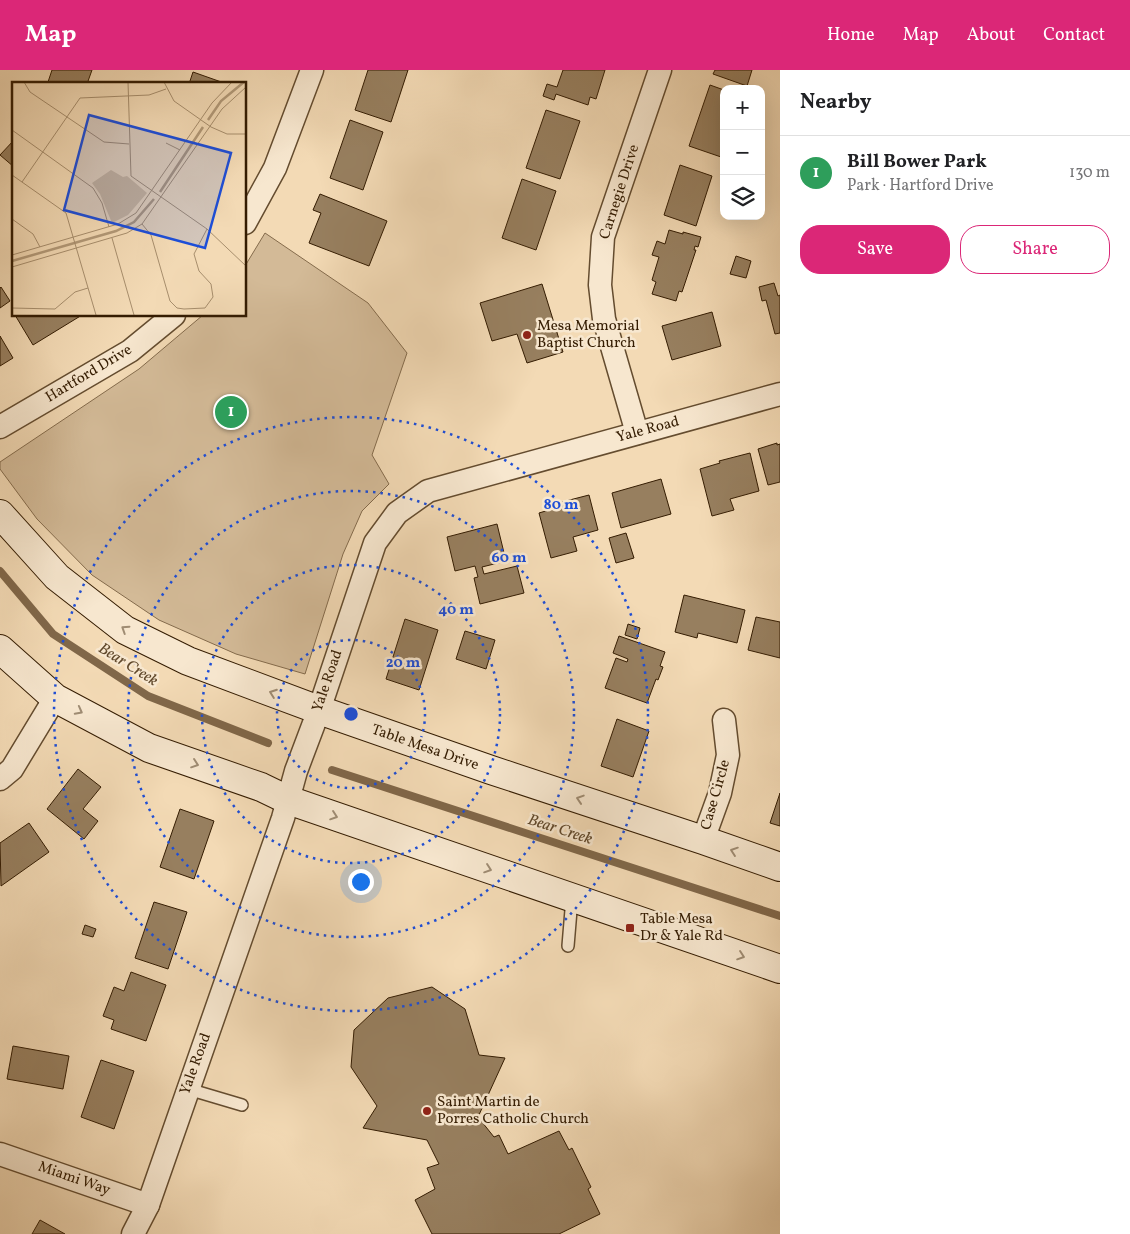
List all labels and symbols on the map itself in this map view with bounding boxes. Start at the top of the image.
inset map [12,82,246,316]
street label: Carnegie Drive [595,142,645,242]
place label: Mesa Memorial Baptist Church [537,316,639,354]
marker: Mesa Memorial Baptist Church [521,329,533,341]
street label: Hartford Drive [42,340,136,408]
pin: 1 [215,393,247,431]
street label: Yale Road [614,412,682,448]
text: 80 m [544,495,579,516]
text: 60 m [492,548,527,569]
text: 40 m [438,600,474,621]
one-way arrow [121,625,130,635]
water label: Bear Creek [94,638,163,692]
street label: Yale Road [308,647,348,715]
text: 20 m [386,653,421,674]
one-way arrow [269,689,278,699]
one-way arrow [74,705,83,715]
centre of rings [342,705,360,723]
street label: Table Mesa Drive [368,720,482,776]
street label: Case Circle [696,757,736,833]
one-way arrow [190,758,199,768]
one-way arrow [576,795,584,805]
water label: Bear Creek [525,809,596,851]
one-way arrow [329,810,338,820]
one-way arrow [730,846,739,856]
one-way arrow [483,863,491,873]
your location [348,869,374,895]
place label: Table Mesa Dr & Yale Rd [640,909,723,947]
marker: Table Mesa Dr & Yale Rd [624,922,636,934]
one-way arrow [736,950,744,960]
street label: Yale Road [175,1030,217,1098]
place label: Saint Martin de Porres Catholic Church [437,1092,589,1130]
marker: Saint Martin de Porres Catholic Church [421,1105,433,1117]
street label: Miami Way [35,1157,113,1201]

